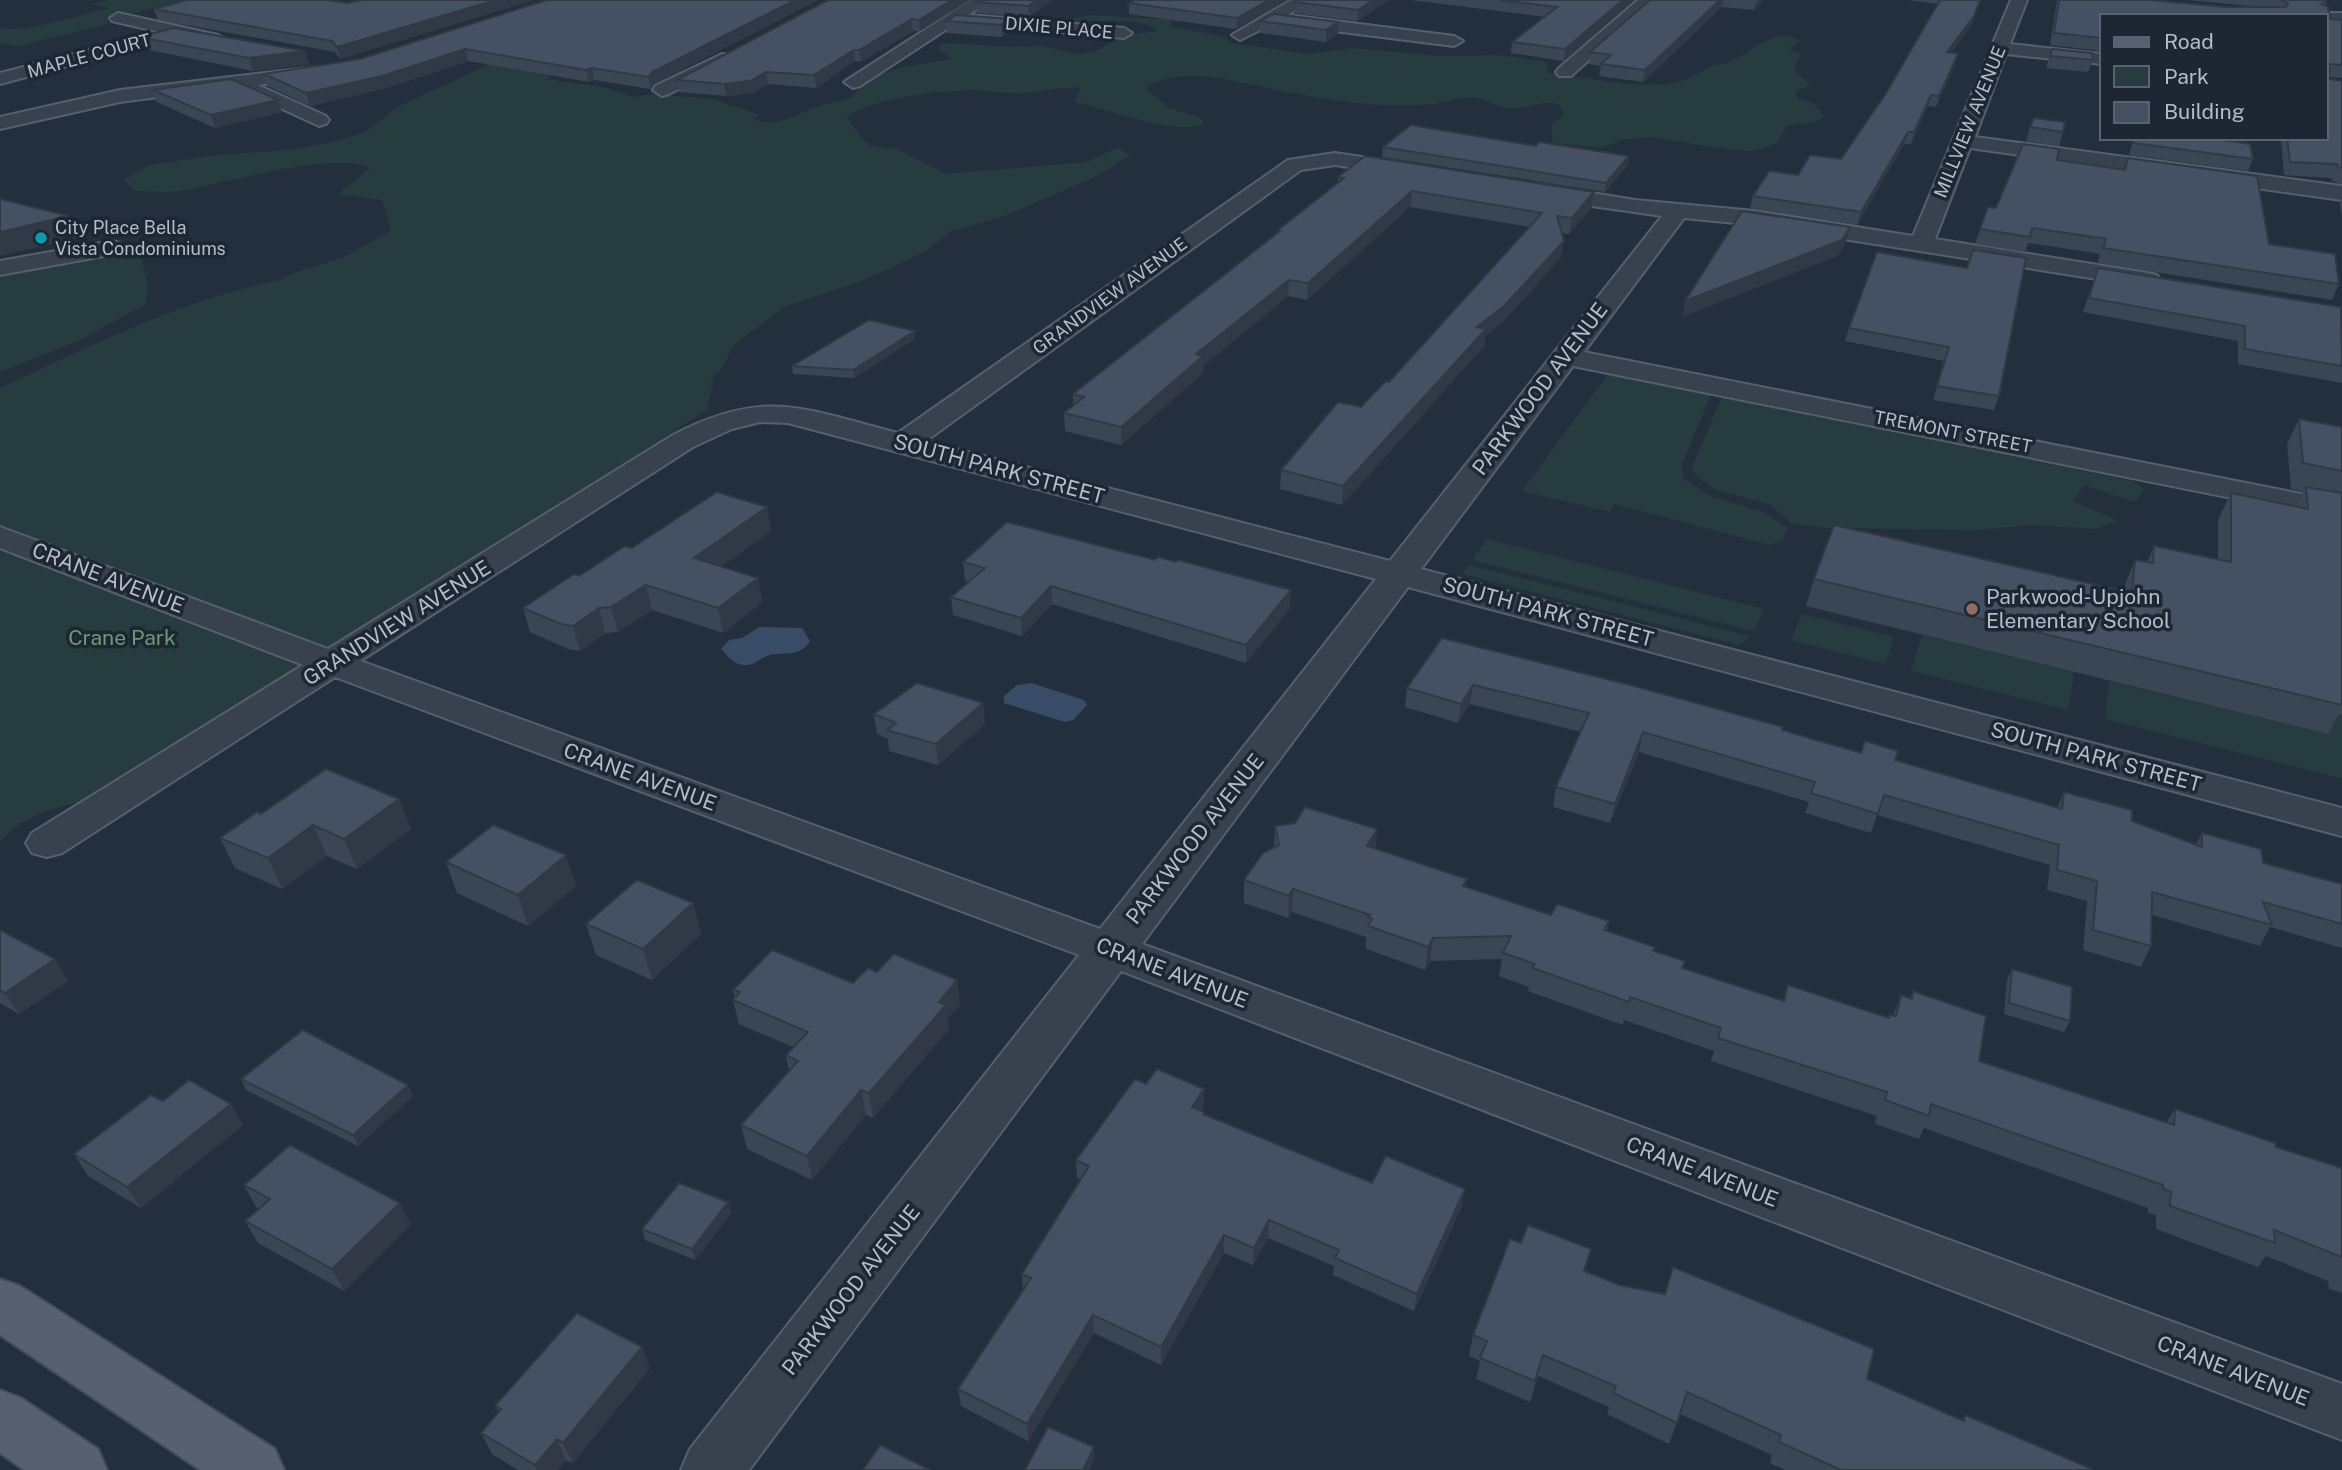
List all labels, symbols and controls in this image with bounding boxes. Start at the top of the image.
street label: DIXIE PLACE [1004,12,1114,43]
legend [2100,14,2328,140]
street label: MAPLE COURT [25,29,153,82]
text: Road [2164,29,2214,54]
street label: MILLVIEW AVENUE [1929,43,2010,201]
text: Park [2164,64,2209,89]
text: Building [2164,99,2245,124]
place label: City Place Bella Vista Condominiums [55,217,226,259]
marker: City Place Bella Vista Condominiums [33,230,49,246]
street label: GRANDVIEW AVENUE [1029,233,1191,359]
street label: PARKWOOD AVENUE [1467,298,1613,480]
street label: TREMONT STREET [1873,406,2034,457]
street label: SOUTH PARK STREET [891,428,1107,509]
street label: CRANE AVENUE [29,537,188,618]
street label: GRANDVIEW AVENUE [298,555,495,690]
street label: SOUTH PARK STREET [1440,571,1656,652]
place label: Parkwood-Upjohn Elementary School [1986,584,2170,633]
marker: Parkwood-Upjohn Elementary School [1964,601,1980,617]
park label: Crane Park [68,625,176,650]
street label: SOUTH PARK STREET [1988,716,2204,797]
street label: CRANE AVENUE [560,737,720,816]
street label: PARKWOOD AVENUE [1120,749,1269,929]
street label: CRANE AVENUE [1093,932,1252,1013]
street label: CRANE AVENUE [1623,1131,1782,1212]
street label: PARKWOOD AVENUE [776,1200,925,1380]
street label: CRANE AVENUE [2154,1330,2313,1411]

